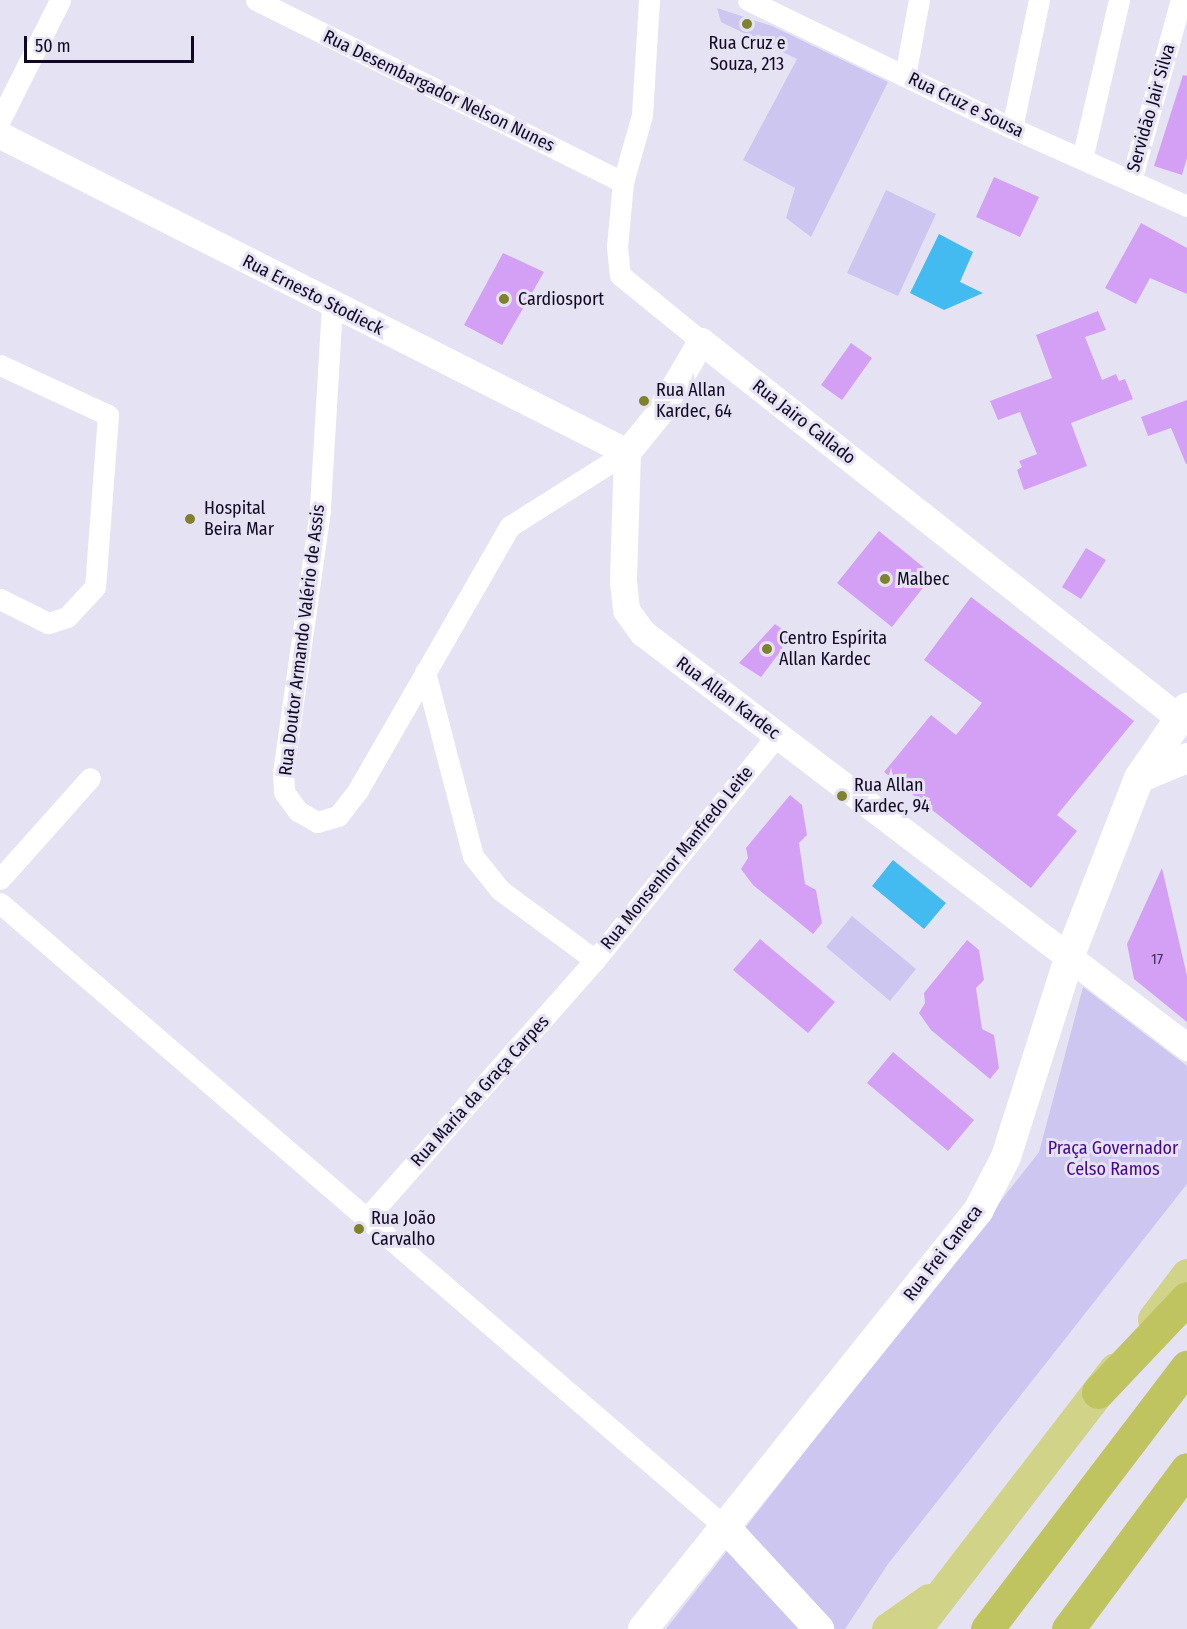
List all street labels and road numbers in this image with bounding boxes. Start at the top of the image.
street label: Rua Desembargador Nelson Nunes [320,25,558,157]
street label: Servidão Jair Silva [1122,41,1180,175]
street label: Rua Cruz e Sousa [905,68,1027,142]
street label: Rua Ernesto Stodieck [239,250,387,340]
street label: Rua Jairo Callado [748,375,860,469]
street label: Rua Doutor Armando Valério de Assis [275,503,329,777]
street label: Rua Allan Kardec [672,652,784,744]
street label: Rua Monsenhor Manfredo Leite [596,762,758,954]
street label: Rua Maria da Graça Carpes [406,1011,554,1171]
street label: Rua Frei Caneca [899,1201,987,1305]

